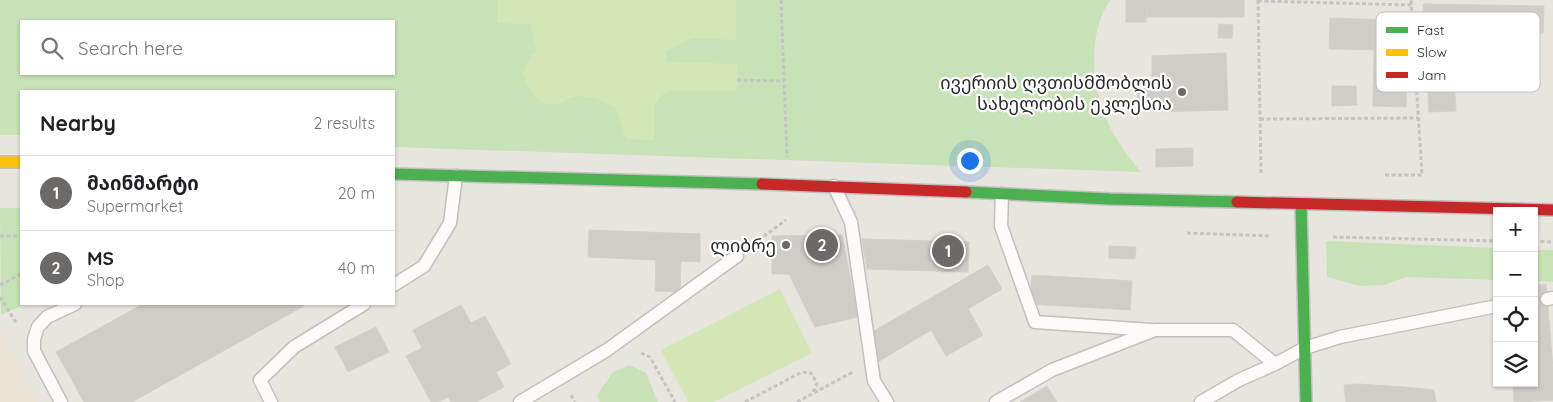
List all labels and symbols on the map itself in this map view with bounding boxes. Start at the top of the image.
legend [1376,12,1540,92]
text: Fast [1417,21,1445,39]
text: Slow [1417,43,1447,61]
text: Jam [1417,66,1446,84]
place label: ივერიის ღვთისმშობლის სახელობის ეკლესია [940,71,1172,115]
marker: ივერიის ღვთისმშობლის სახელობის ეკლესია [1176,86,1188,98]
your location [957,148,983,174]
pin: 2 [806,226,838,264]
pin: 1 [932,232,964,270]
place label: ლიბრე [710,234,776,257]
marker: ლიბრე [780,239,792,251]

